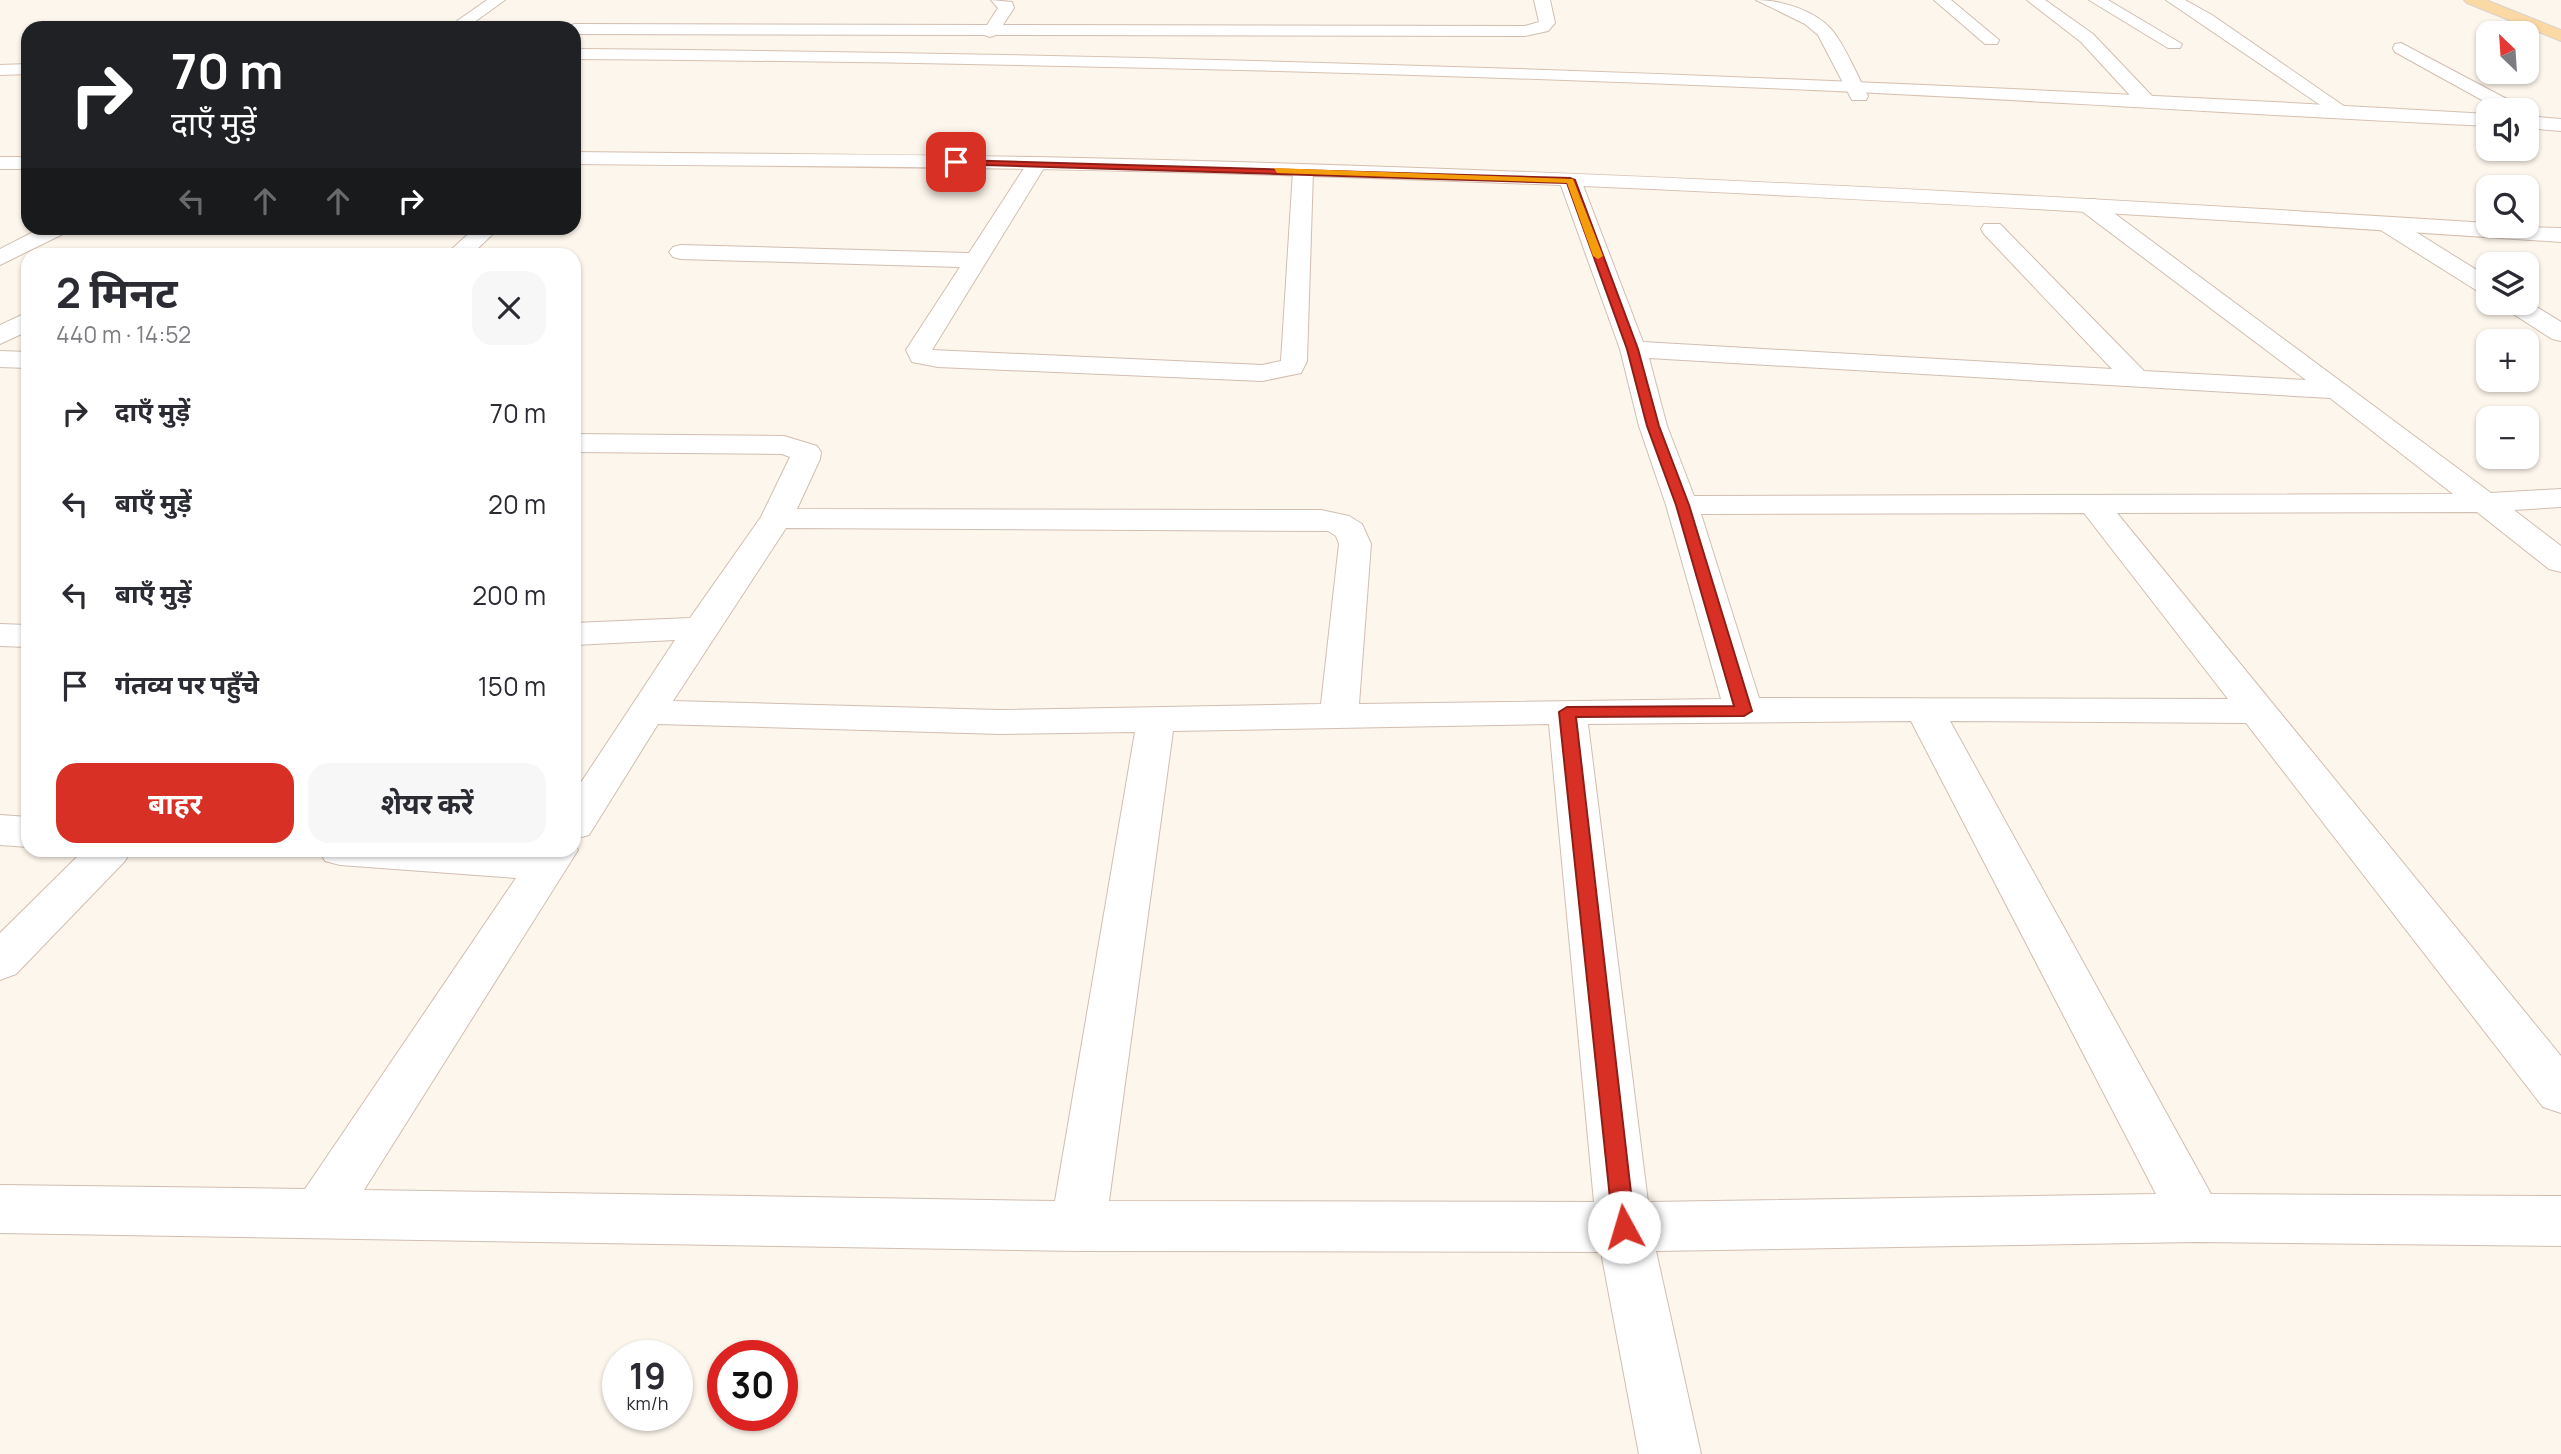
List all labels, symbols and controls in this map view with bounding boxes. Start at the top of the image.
north arrow [2476,21,2539,84]
map controls [2476,21,2539,469]
text: 70 m [171,37,283,104]
icon: right [56,49,147,140]
button: sound [2476,98,2539,161]
text: दाएँ मुड़ें [171,101,257,145]
pin [926,132,986,192]
icon: arrive [937,143,975,181]
button: search [2476,175,2539,238]
icon: left [173,182,211,220]
icon: ahead [246,182,284,220]
icon: ahead [319,182,357,220]
icon: right [392,182,430,220]
button: layers [2476,252,2539,315]
text: 2 मिनट [56,263,178,321]
button: close [472,271,546,345]
text: 440 m · 14:52 [56,318,191,350]
button: + [2476,329,2539,392]
text: दाएँ मुड़ें [115,393,190,429]
icon: right [56,394,94,432]
text: 70 m [490,395,546,431]
button: − [2476,406,2539,469]
text: बाएँ मुड़ें [115,484,192,520]
icon: left [56,485,94,523]
text: 20 m [488,486,546,522]
text: बाएँ मुड़ें [115,575,192,611]
icon: left [56,576,94,614]
text: 200 m [472,577,546,613]
text: गंतव्य पर पहुँचे [115,666,259,702]
icon: arrive [56,667,94,705]
text: 150 m [478,668,546,704]
button: बाहर [56,763,294,843]
button: शेयर करें [308,763,546,843]
position arrow [1587,1190,1661,1264]
speed limit sign: 30 [707,1340,798,1431]
text: 19 [629,1352,666,1400]
text: km/h [627,1391,668,1415]

